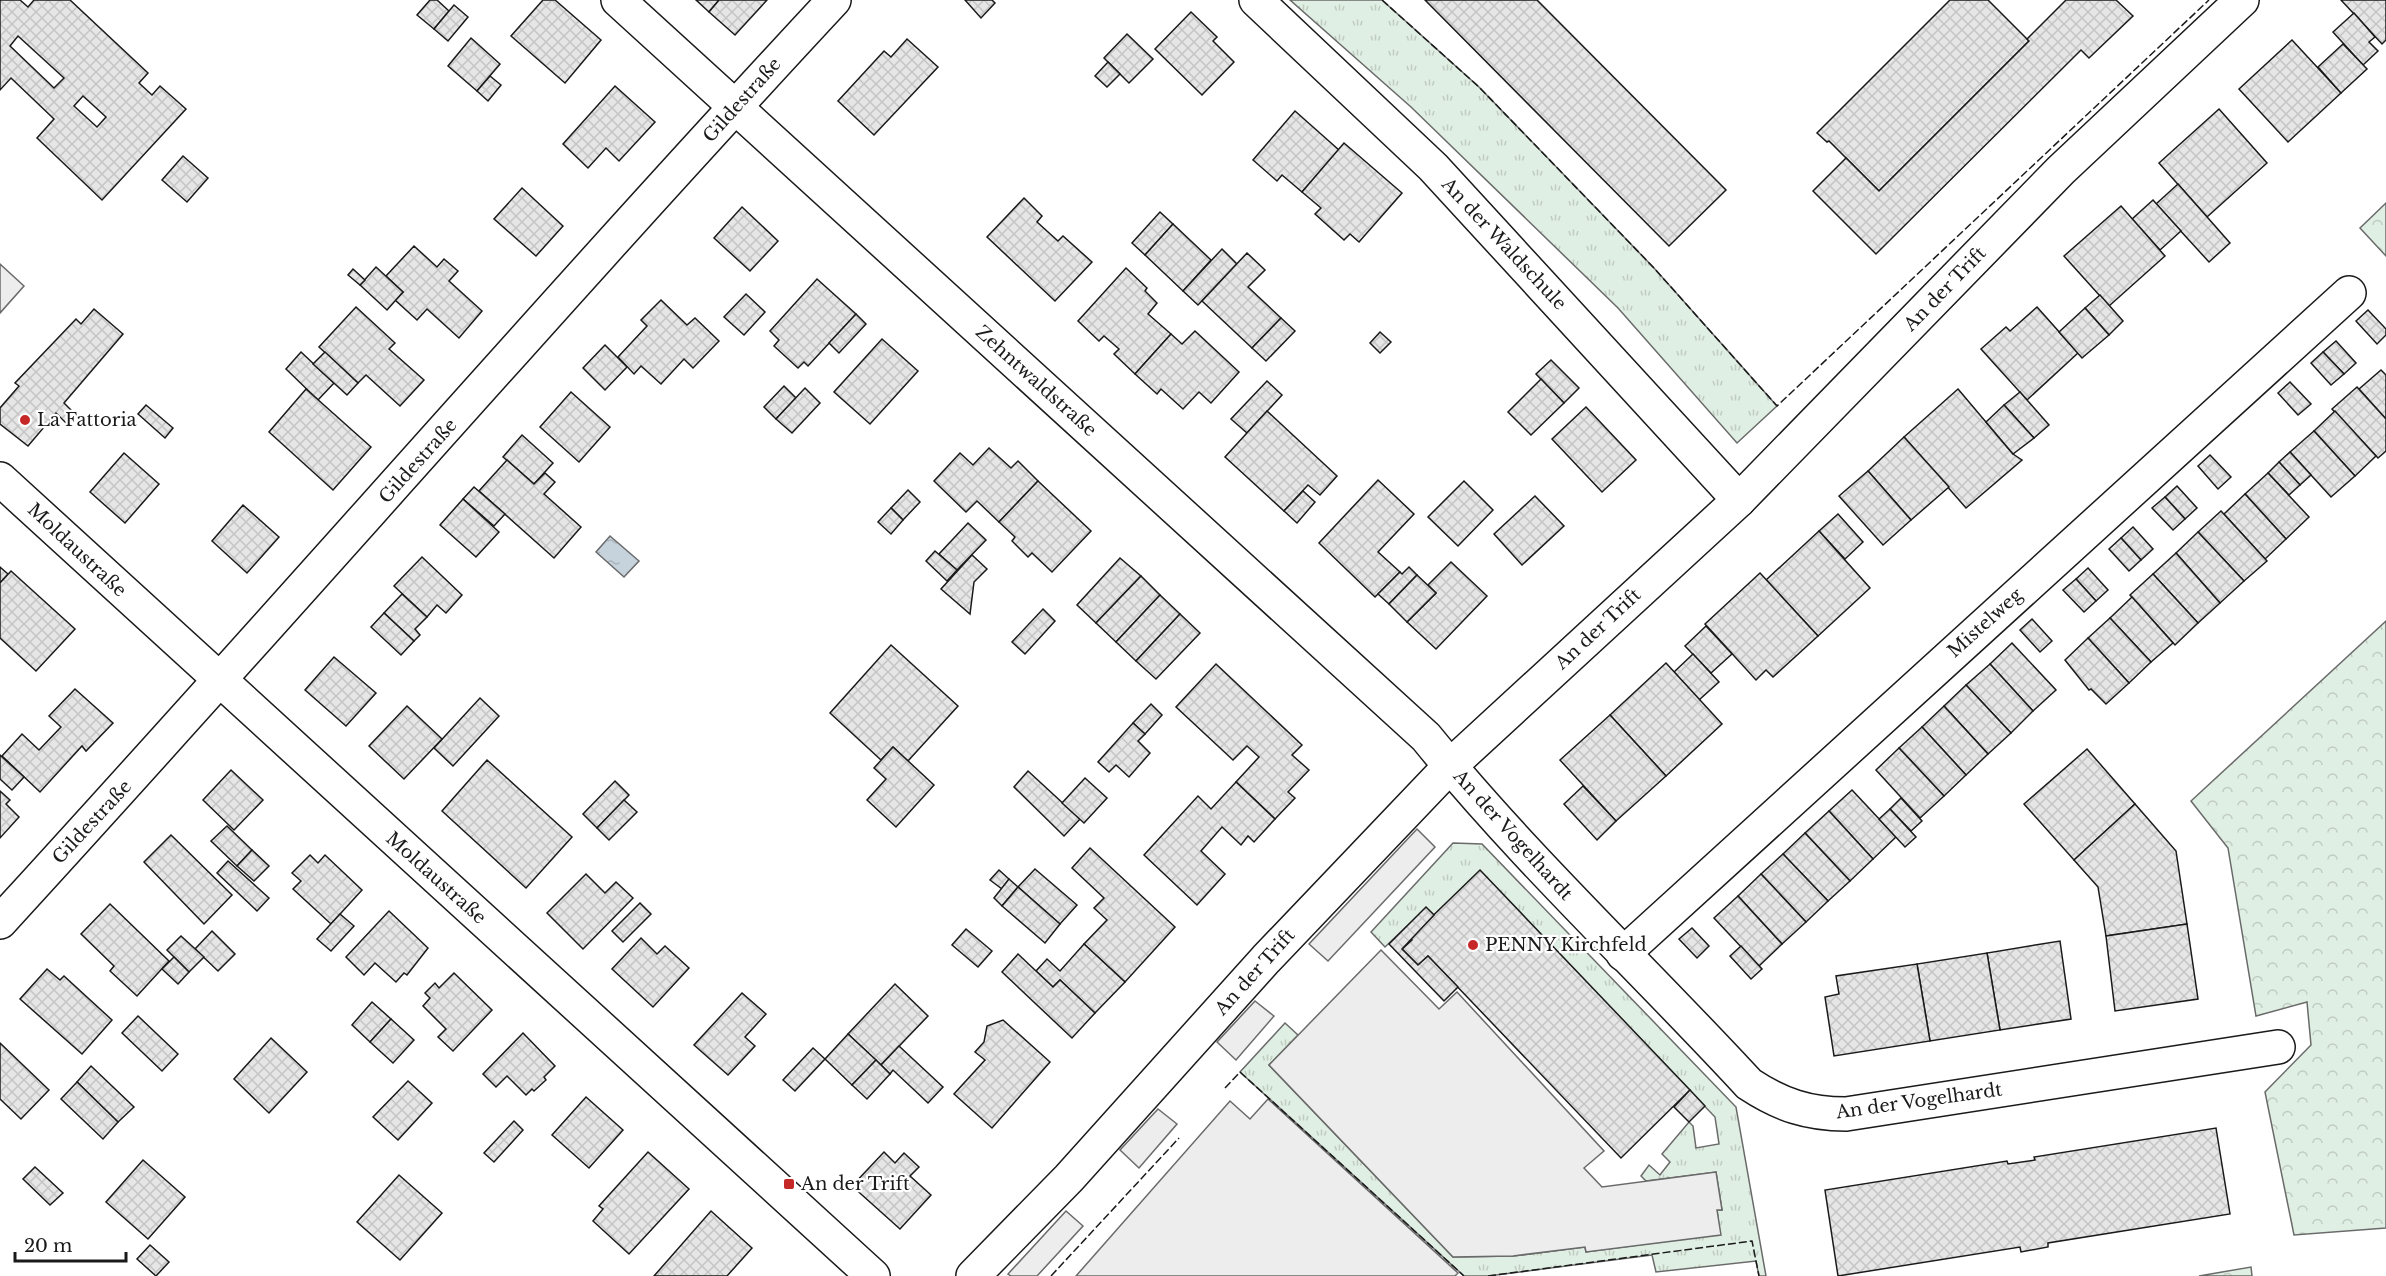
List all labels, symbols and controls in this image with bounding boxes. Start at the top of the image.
street label: Gildestraße [698,53,786,147]
street label: An der Waldschule [1436,173,1571,315]
street label: An der Trift [1899,242,1991,336]
street label: Zehntwaldstraße [971,321,1101,441]
place label: La Fattoria [37,409,137,431]
marker: La Fattoria [18,413,32,427]
street label: Gildestraße [374,414,462,508]
street label: Moldaustraße [23,499,131,601]
street label: An der Trift [1550,584,1645,675]
street label: Mistelweg [1943,584,2027,662]
street label: An der Vogelhardt [1448,765,1577,905]
street label: Gildestraße [48,776,136,868]
street label: Moldaustraße [381,827,491,929]
street label: An der Trift [1210,924,1300,1021]
place label: PENNY Kirchfeld [1485,934,1647,956]
marker: PENNY Kirchfeld [1466,938,1480,952]
street label: An der Vogelhardt [1834,1078,2004,1124]
place label: An der Trift [800,1173,910,1195]
marker: An der Trift [782,1177,796,1191]
scale bar [15,1225,126,1263]
text: 20 m [24,1235,72,1257]

